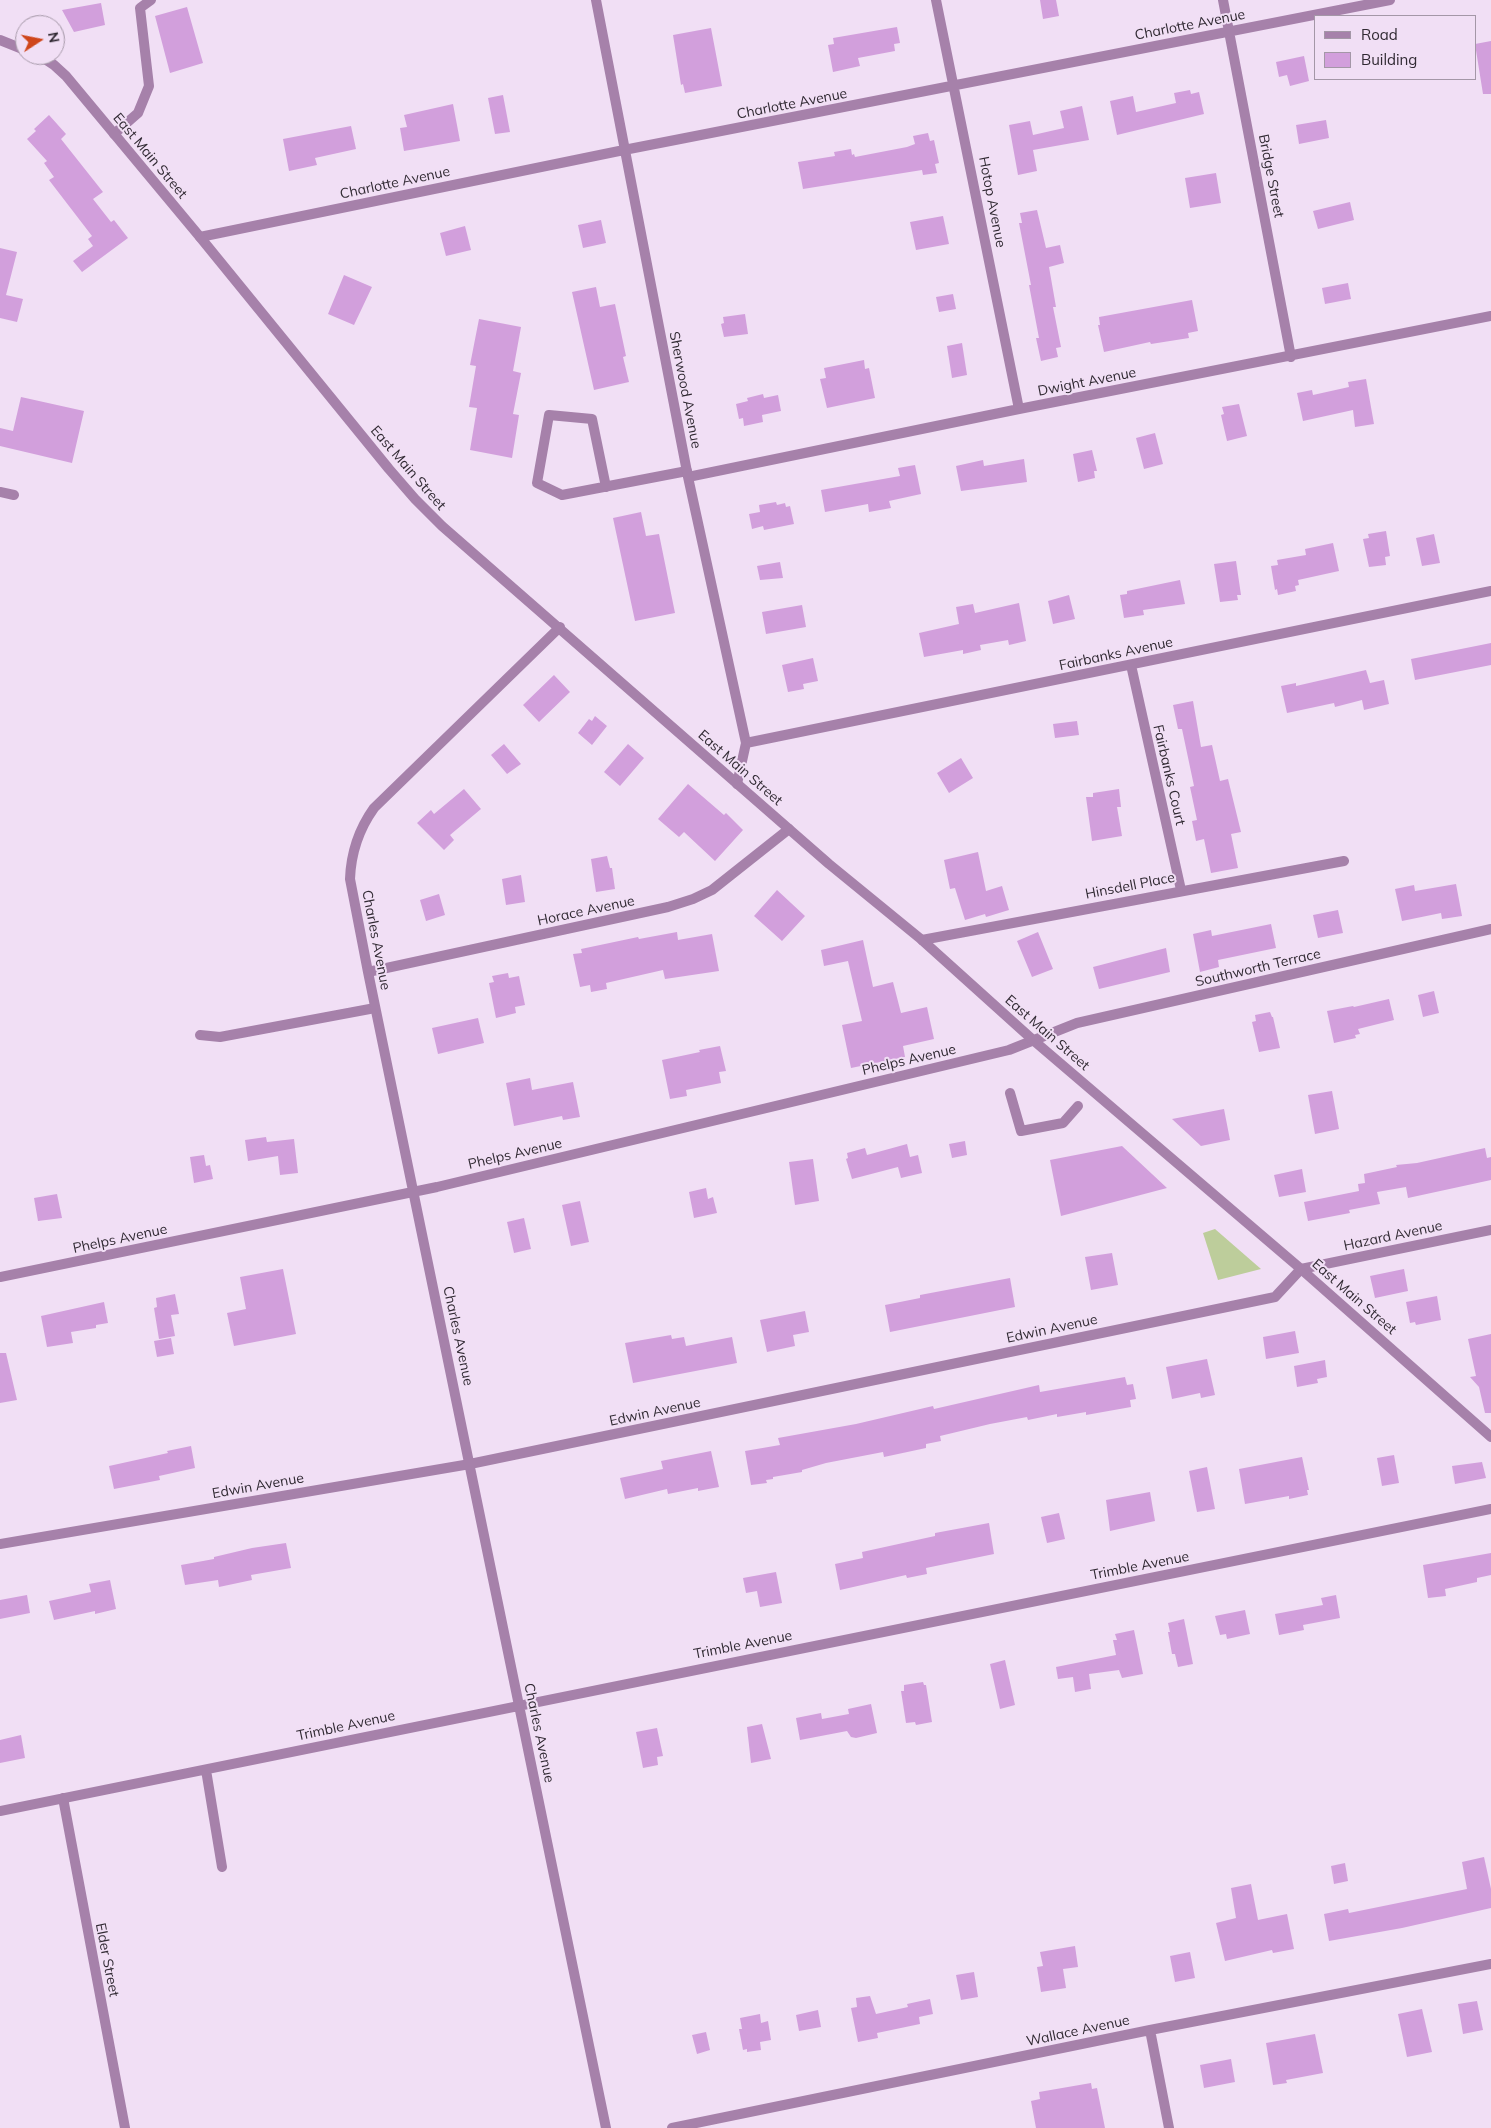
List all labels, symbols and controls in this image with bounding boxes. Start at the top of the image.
street label: Charlotte Avenue [1133,6,1247,44]
north arrow [15,15,65,65]
legend [1314,15,1476,80]
text: Road [1361,25,1398,44]
text: N [44,30,64,44]
text: Building [1361,50,1417,69]
street label: Charlotte Avenue [735,85,849,123]
street label: East Main Street [109,110,191,202]
street label: Bridge Street [1255,133,1287,219]
street label: Hotop Avenue [975,155,1009,249]
street label: Charlotte Avenue [338,163,452,203]
street label: Sherwood Avenue [665,330,705,450]
street label: Dwight Avenue [1036,364,1138,400]
street label: East Main Street [367,422,449,514]
street label: Fairbanks Avenue [1058,634,1174,674]
street label: Fairbanks Court [1149,723,1189,827]
street label: East Main Street [694,727,786,809]
street label: Hinsdell Place [1084,869,1176,903]
street label: Charles Avenue [358,889,394,991]
street label: Horace Avenue [536,892,636,930]
street label: Southworth Terrace [1194,945,1322,991]
street label: East Main Street [1001,992,1093,1074]
street label: Phelps Avenue [860,1041,958,1079]
street label: Phelps Avenue [466,1135,564,1173]
street label: Hazard Avenue [1342,1217,1444,1255]
street label: Phelps Avenue [71,1221,169,1257]
street label: East Main Street [1308,1256,1400,1338]
street label: Charles Avenue [439,1285,477,1387]
street label: Edwin Avenue [1005,1311,1099,1347]
street label: Edwin Avenue [608,1394,702,1430]
street label: Edwin Avenue [211,1470,305,1502]
street label: Trimble Avenue [1089,1548,1191,1584]
street label: Trimble Avenue [692,1627,794,1663]
street label: Charles Avenue [520,1682,558,1784]
street label: Trimble Avenue [295,1707,397,1745]
street label: Elder Street [92,1922,122,1998]
street label: Wallace Avenue [1025,2012,1131,2050]

